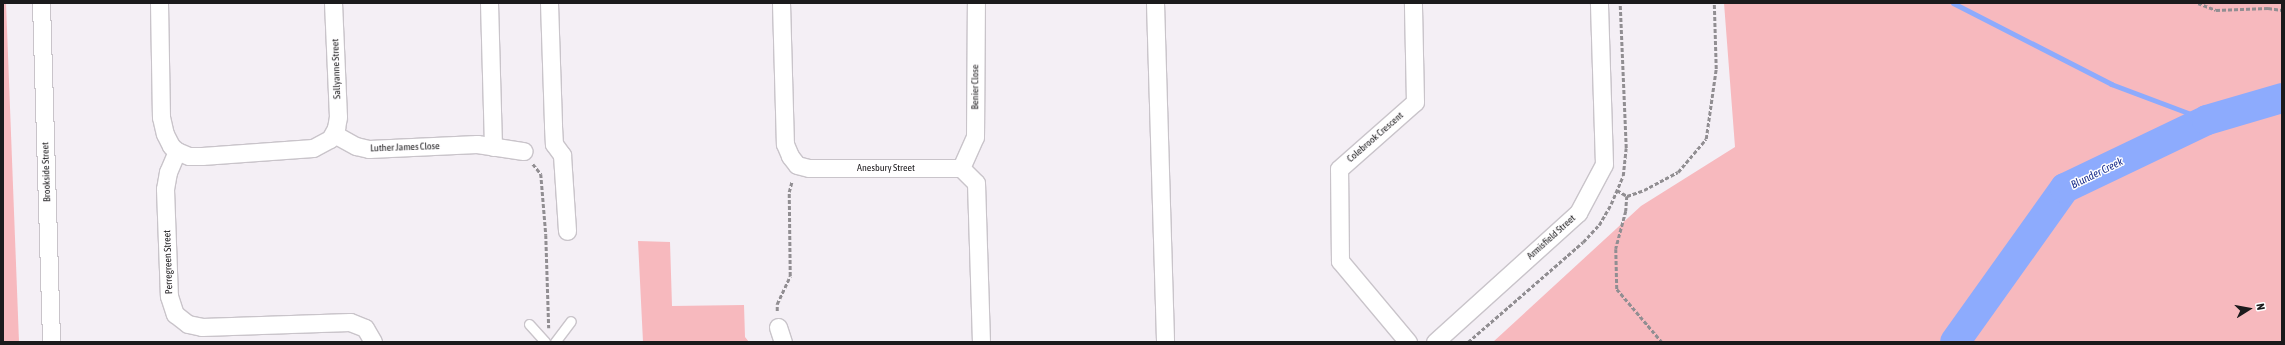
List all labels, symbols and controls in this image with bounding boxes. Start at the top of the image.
street label: Sallyanne Street [329,39,343,99]
street label: Benier Close [969,64,981,110]
street label: Colebrook Crescent [1344,109,1406,165]
street label: Luther James Close [370,140,440,154]
street label: Brookside Street [39,142,53,202]
water label: Blunder Creek [2069,155,2125,191]
street label: Anesbury Street [857,162,915,174]
street label: Armisfield Street [1524,212,1578,262]
street label: Perregreen Street [161,230,175,294]
north arrow [2229,289,2269,329]
text: N [2254,302,2267,311]

